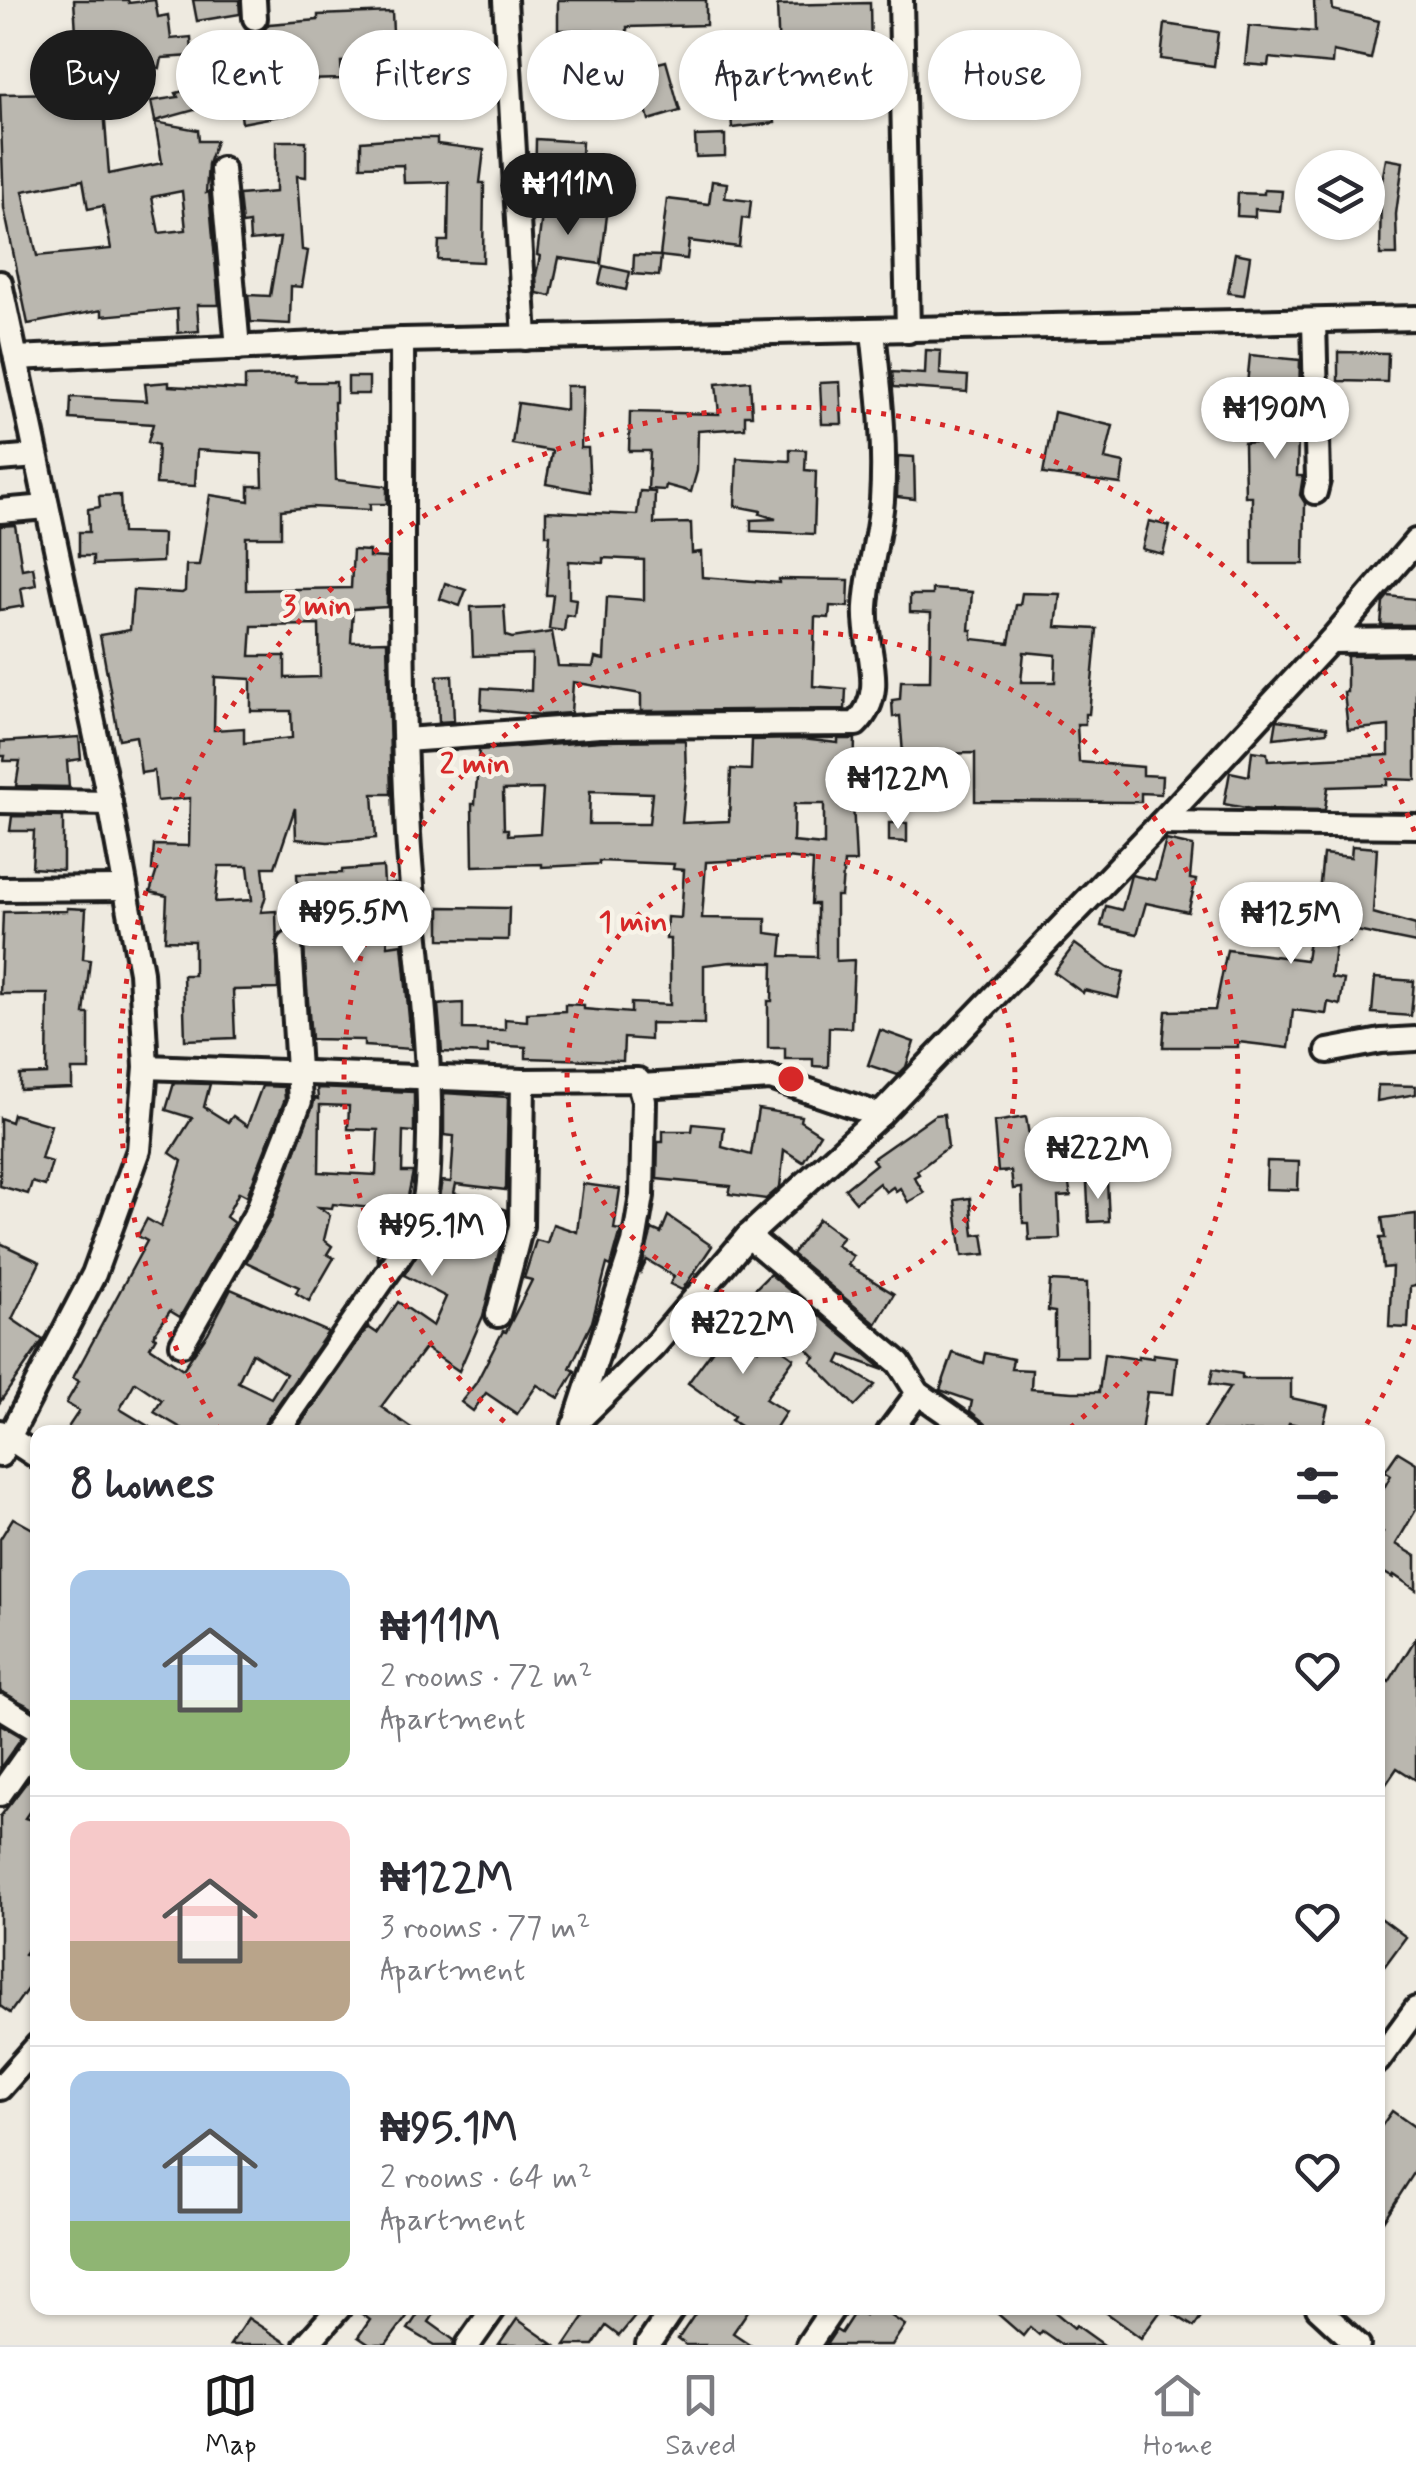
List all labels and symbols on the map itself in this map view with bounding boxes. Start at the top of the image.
pin: ₦111M [498,153,638,238]
pin: ₦190M [1205,377,1345,462]
text: 3 min [282,587,352,626]
text: 2 min [440,745,510,784]
pin: ₦122M [828,747,968,832]
pin: ₦95.5M [273,881,435,966]
pin: ₦125M [1221,882,1361,967]
text: 1 min [598,903,668,942]
centre of rings [773,1061,809,1097]
pin: ₦222M [1028,1117,1168,1202]
pin: ₦95.1M [351,1194,513,1279]
pin: ₦222M [673,1292,813,1377]

